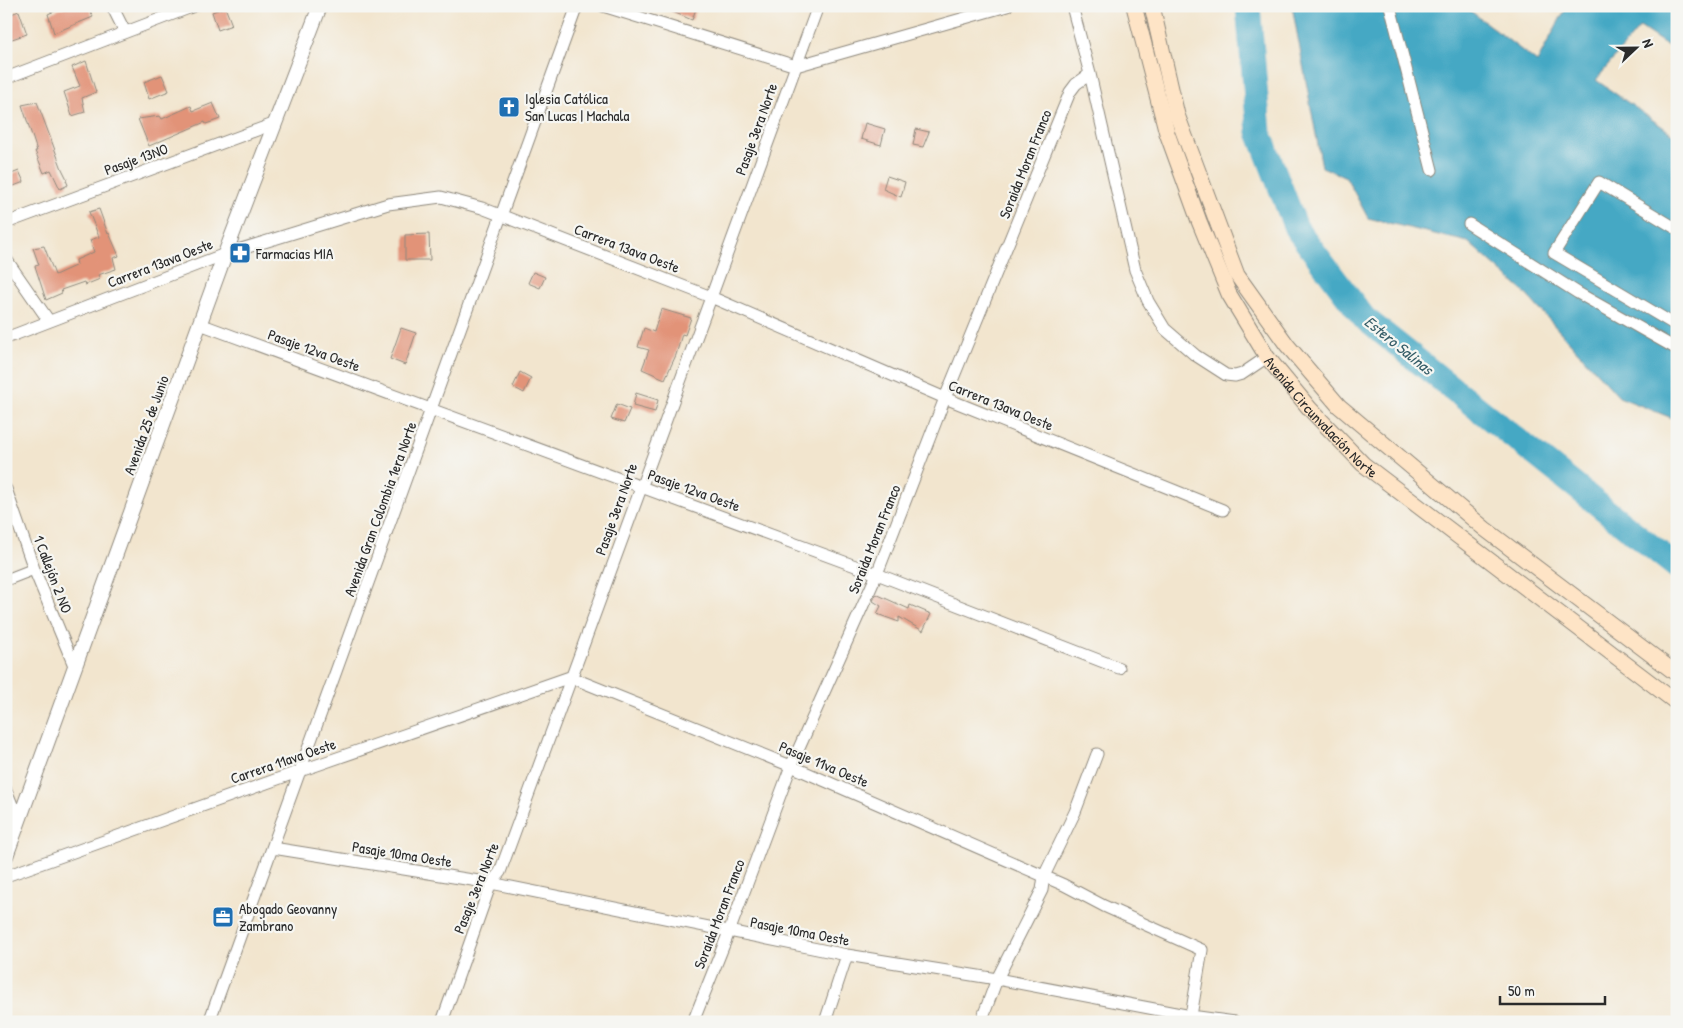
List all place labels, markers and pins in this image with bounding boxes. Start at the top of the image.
place label: Iglesia Católica San Lucas | Machala [525,88,629,126]
church icon: Iglesia Católica San Lucas | Machala [497,95,521,119]
pharmacy icon: Farmacias MIA [228,241,252,265]
place label: Farmacias MIA [255,243,334,264]
place label: Abogado Geovanny Zambrano [239,898,337,936]
office icon: Abogado Geovanny Zambrano [211,905,235,929]

